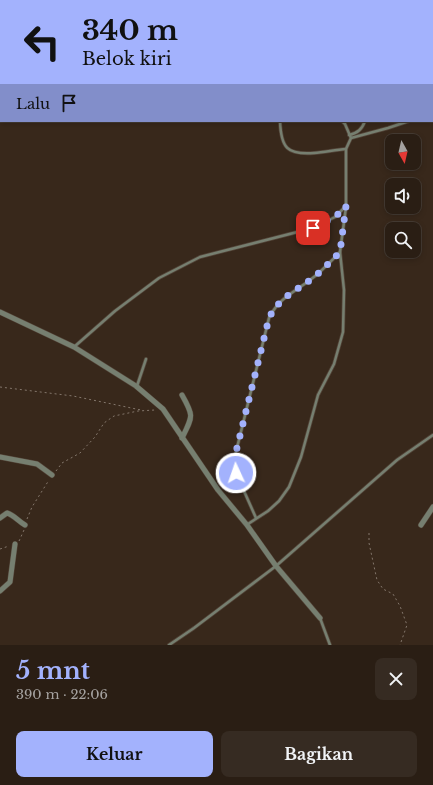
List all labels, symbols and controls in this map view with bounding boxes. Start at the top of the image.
text: 340 m [82,13,178,48]
icon: left [16,16,68,68]
text: Belok kiri [82,48,172,70]
icon: arrive [58,92,80,114]
text: Lalu [16,94,50,113]
north arrow [385,134,421,170]
map controls [385,134,421,258]
button: sound [385,178,421,214]
pin [296,211,330,245]
icon: arrive [302,217,324,239]
button: search [385,222,421,258]
position arrow [215,452,257,494]
text: 5 mnt [16,656,90,685]
button: close [375,658,417,700]
text: 390 m · 22:06 [16,686,108,703]
button: Keluar [16,731,213,777]
button: Bagikan [221,731,417,777]

